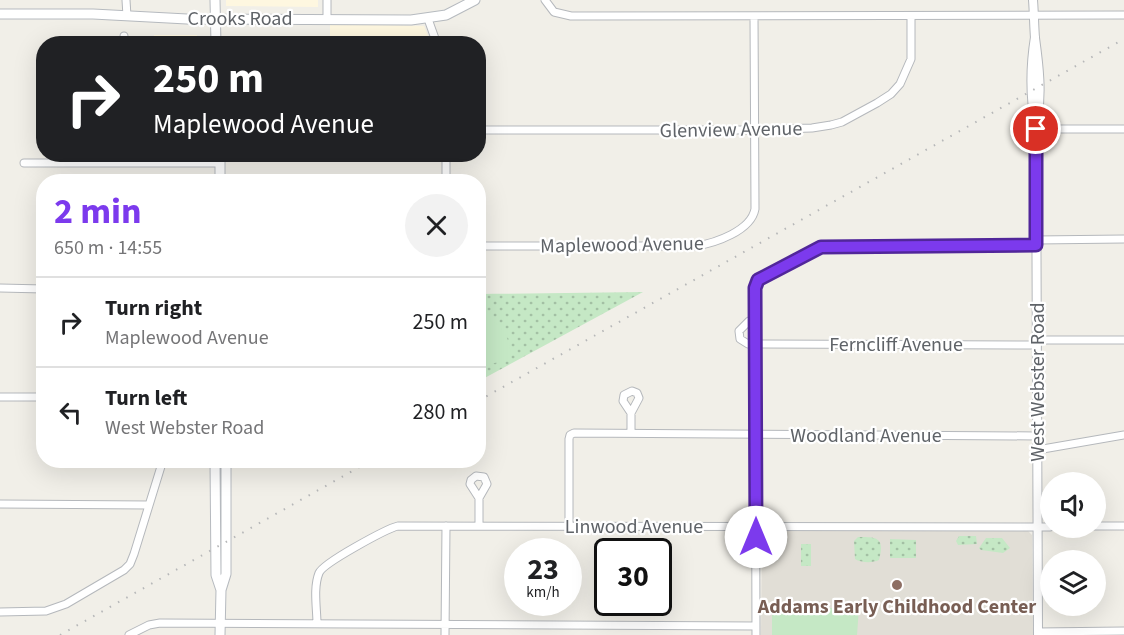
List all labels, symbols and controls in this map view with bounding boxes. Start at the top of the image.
street label: Crooks Road [187,5,293,33]
text: 250 m [153,49,264,109]
icon: right [54,60,132,138]
pin [1010,103,1061,154]
text: Maplewood Avenue [153,105,374,144]
icon: arrive [1019,112,1052,145]
street label: Glenview Avenue [659,115,803,145]
text: 2 min [54,186,142,237]
button: close [405,194,468,257]
street label: Maplewood Avenue [540,230,704,260]
text: 650 m · 14:55 [54,234,162,262]
text: Turn right [105,292,202,324]
street label: West Webster Road [1024,302,1052,462]
icon: right [54,306,87,339]
text: 250 m [413,306,468,338]
text: Maplewood Avenue [105,324,269,352]
street label: Ferncliff Avenue [829,331,963,359]
text: Turn left [105,382,187,414]
icon: left [54,396,87,429]
text: 280 m [413,396,468,428]
text: West Webster Road [105,414,264,442]
street label: Woodland Avenue [790,422,942,450]
map controls [1040,472,1106,616]
button: sound [1040,472,1106,538]
position arrow [724,505,788,569]
street label: Linwood Avenue [565,513,703,541]
speed limit sign: 30 [594,538,672,616]
text: 23 [527,548,559,591]
button: layers [1040,550,1106,616]
marker: Addams Early Childhood Center [890,578,904,592]
text: km/h [526,582,560,603]
place label: Addams Early Childhood Center [757,593,1036,621]

